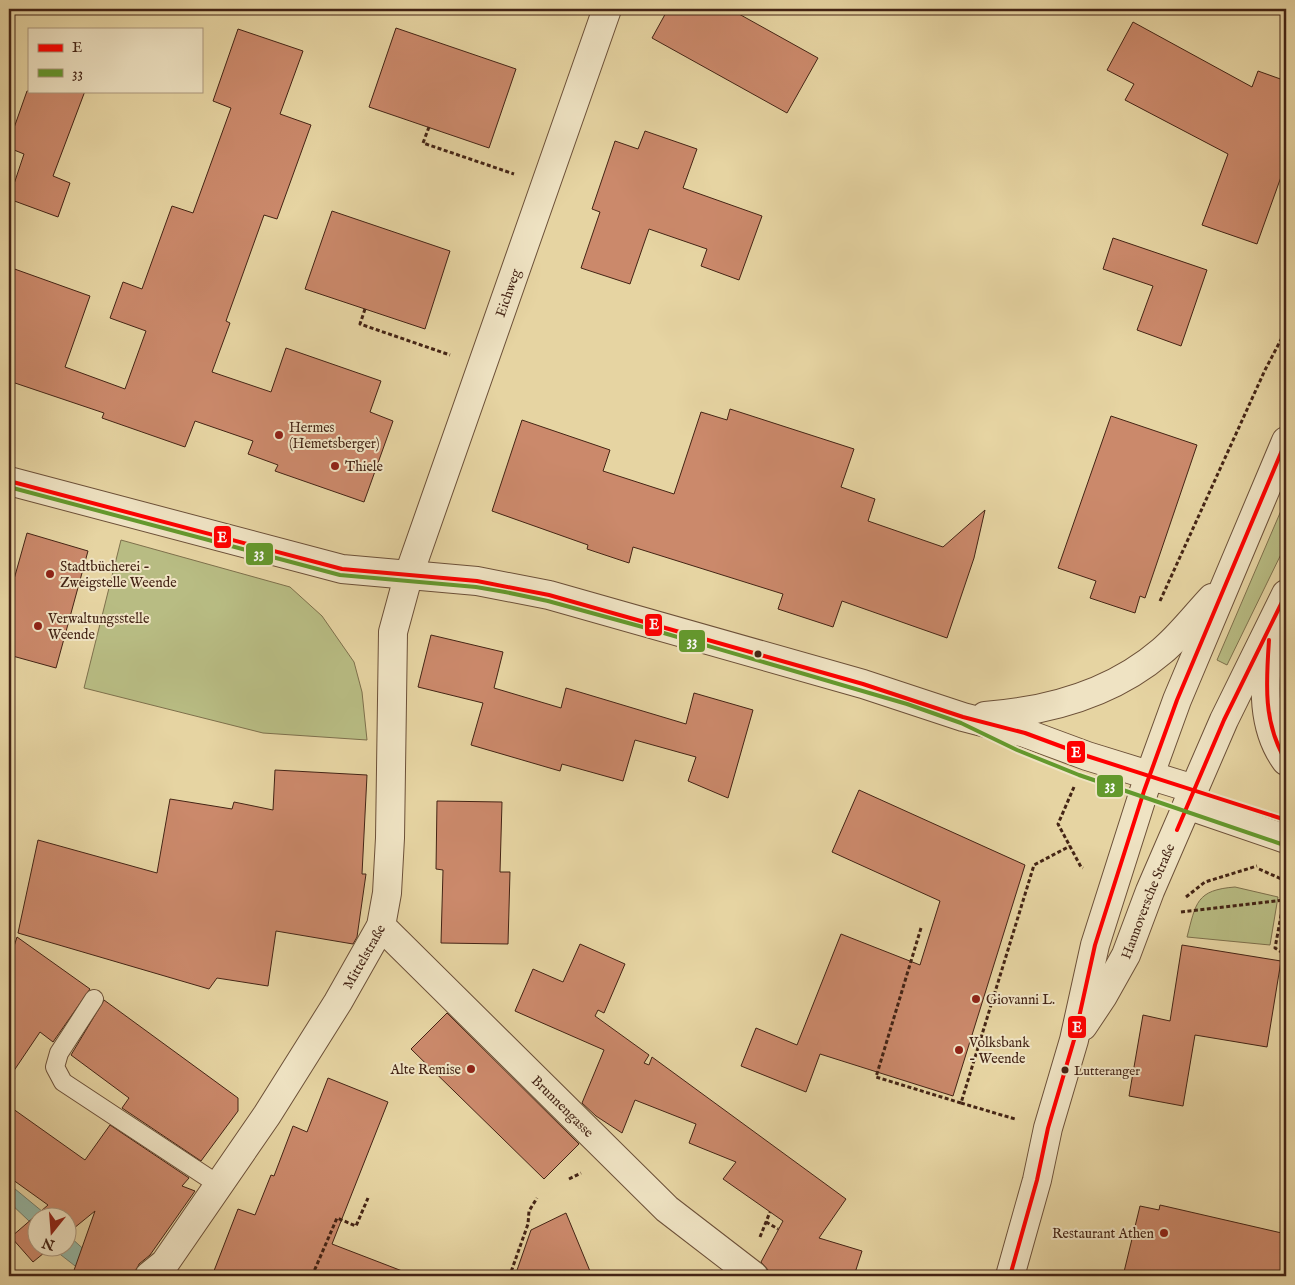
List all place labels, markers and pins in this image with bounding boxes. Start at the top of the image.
place label: Hermes (Hemetsberger) [289,419,380,453]
marker: Hermes (Hemetsberger) [273,429,285,441]
place label: Thiele [345,458,384,476]
marker: Thiele [329,460,341,472]
place label: Stadtbücherei - Zweigstelle Weende [60,558,177,592]
marker: Stadtbücherei - Zweigstelle Weende [44,568,56,580]
place label: Verwaltungsstelle Weende [47,610,150,644]
marker: Verwaltungsstelle Weende [32,620,44,632]
unlabelled marker [753,649,763,659]
place label: Giovanni L. [986,991,1055,1009]
marker: Giovanni L. [970,993,982,1005]
place label: Volksbank - Weende [968,1034,1030,1068]
marker: Volksbank - Weende [953,1044,965,1056]
place label: Alte Remise [390,1061,462,1079]
marker: Alte Remise [465,1063,477,1075]
place label: Lutteranger [1074,1063,1140,1080]
marker: Lutteranger [1060,1065,1070,1075]
place label: Restaurant Athen [1052,1225,1155,1243]
marker: Restaurant Athen [1158,1227,1170,1239]

